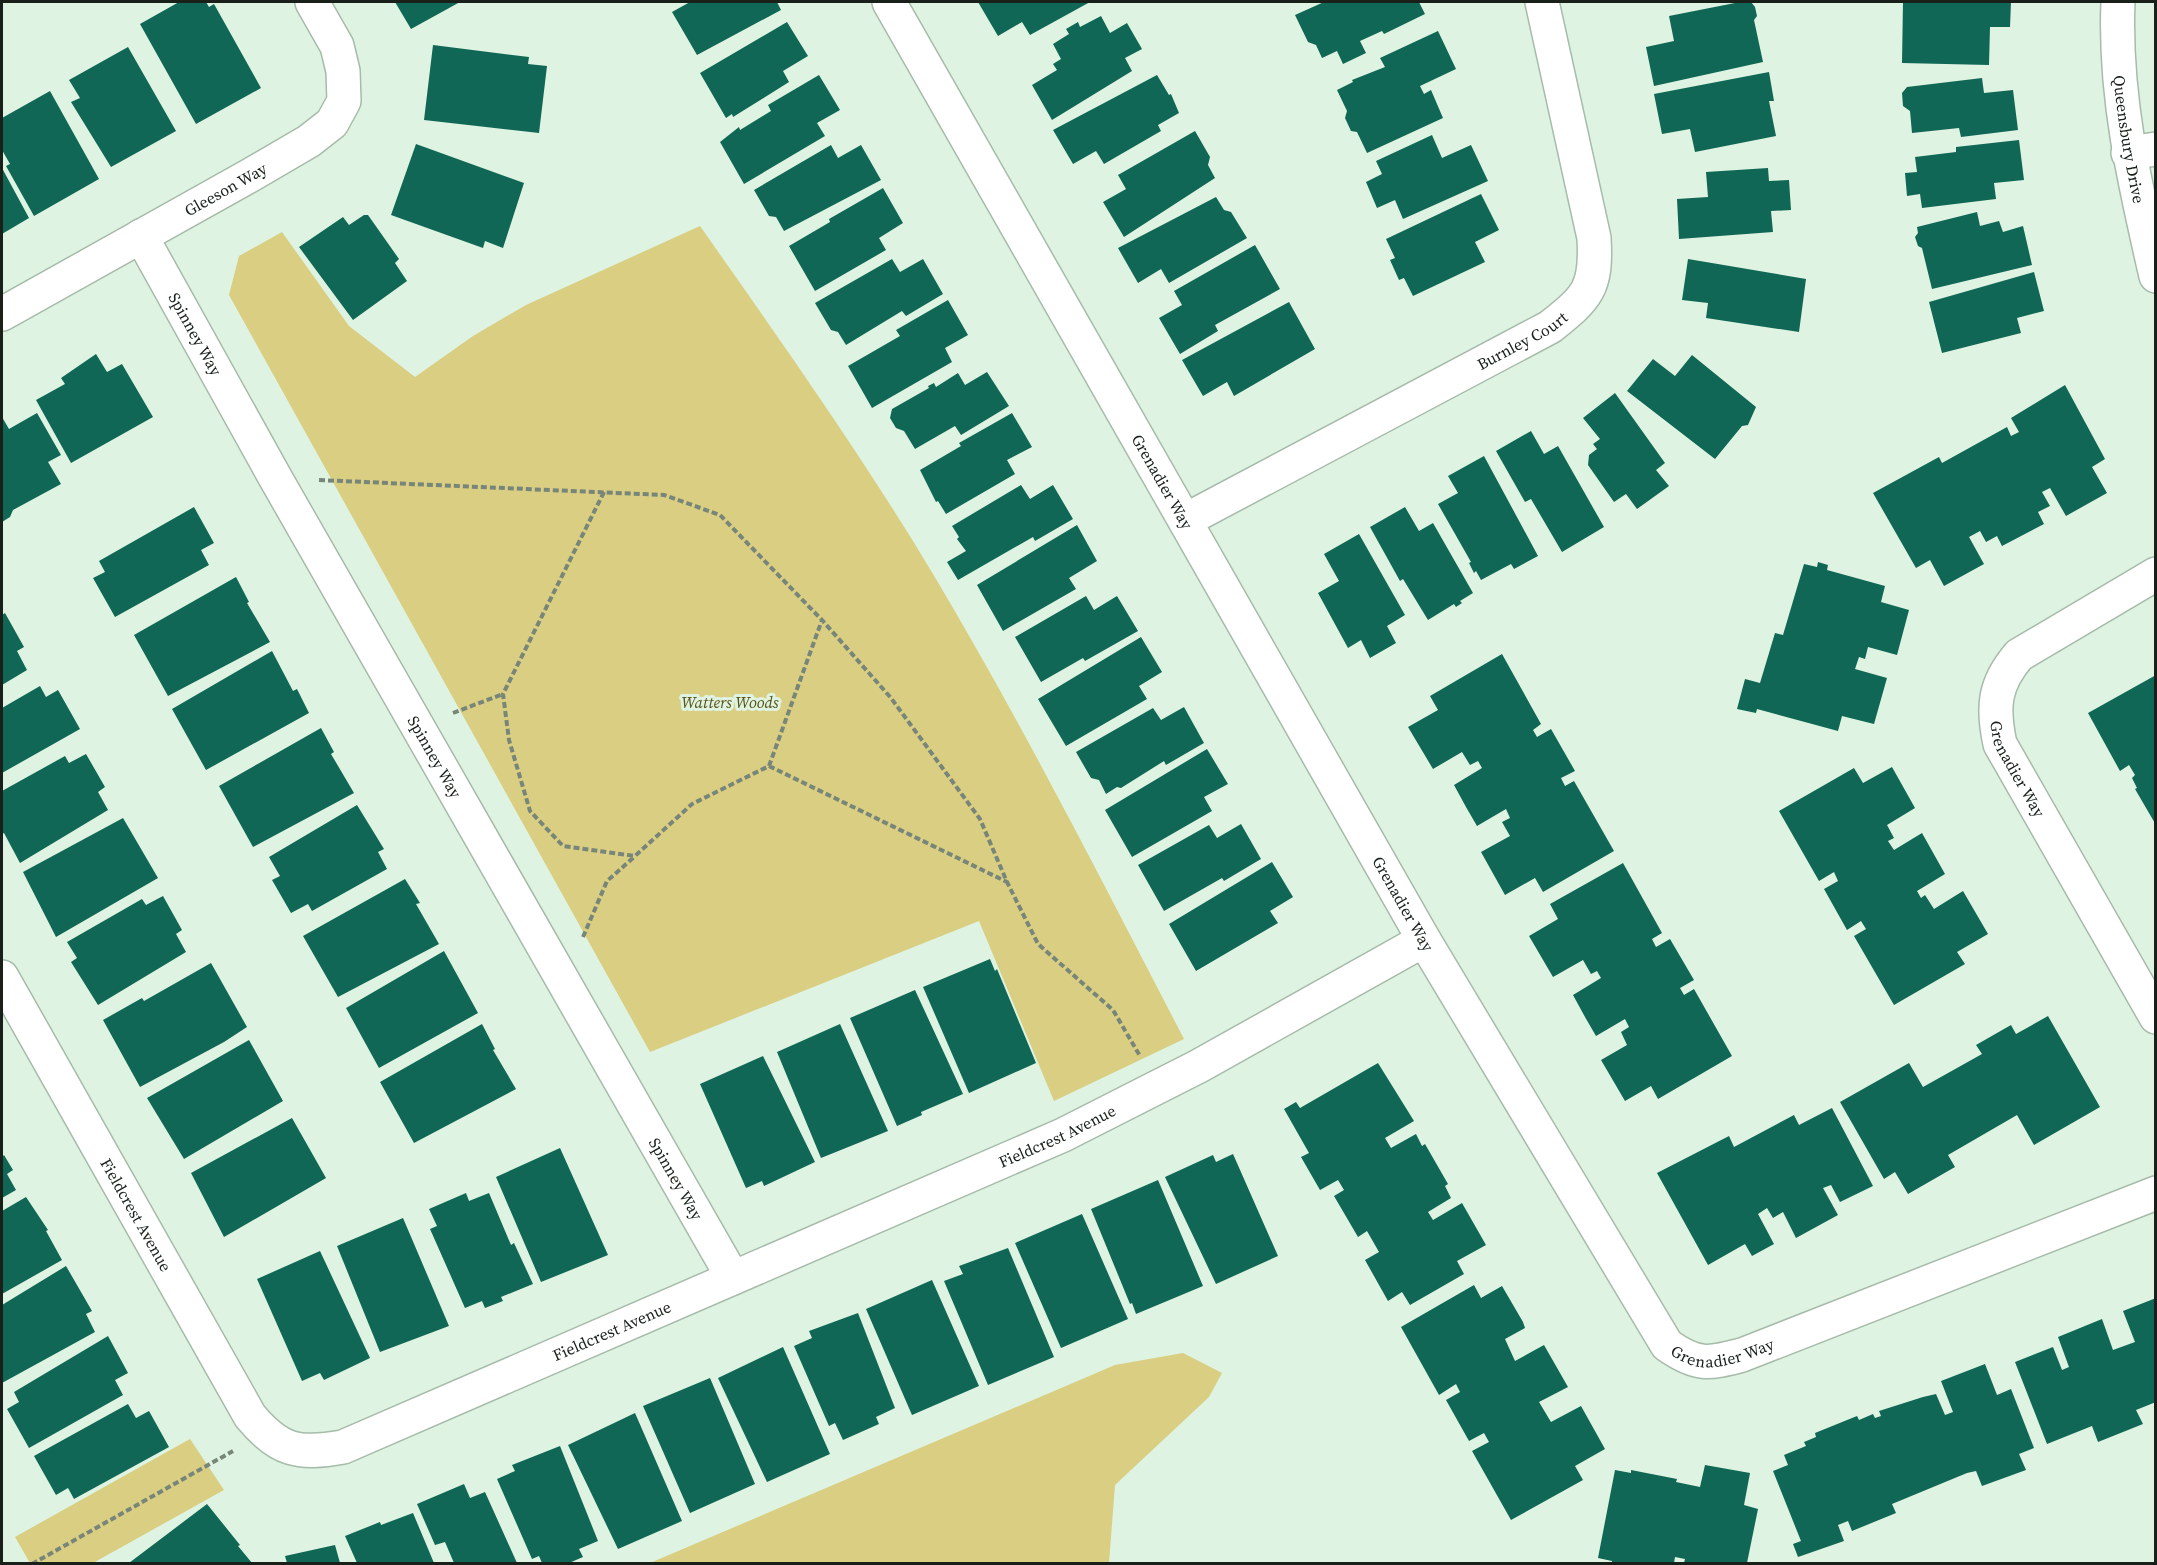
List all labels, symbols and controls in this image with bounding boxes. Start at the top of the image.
street label: Queensbury Drive [2109,74,2150,205]
street label: Gleeson Way [180,157,271,221]
street label: Spinney Way [164,289,228,380]
street label: Burnley Court [1473,306,1573,375]
street label: Grenadier Way [1127,430,1199,534]
park label: Watters Woods [681,691,779,713]
street label: Spinney Way [403,712,468,803]
street label: Grenadier Way [1985,719,2051,822]
street label: Grenadier Way [1367,852,1440,956]
street label: Fieldcrest Avenue [995,1099,1119,1173]
street label: Spinney Way [644,1133,709,1225]
street label: Fieldcrest Avenue [96,1154,177,1275]
street label: Fieldcrest Avenue [549,1295,674,1366]
street label: Grenadier Way [1667,1332,1778,1373]

